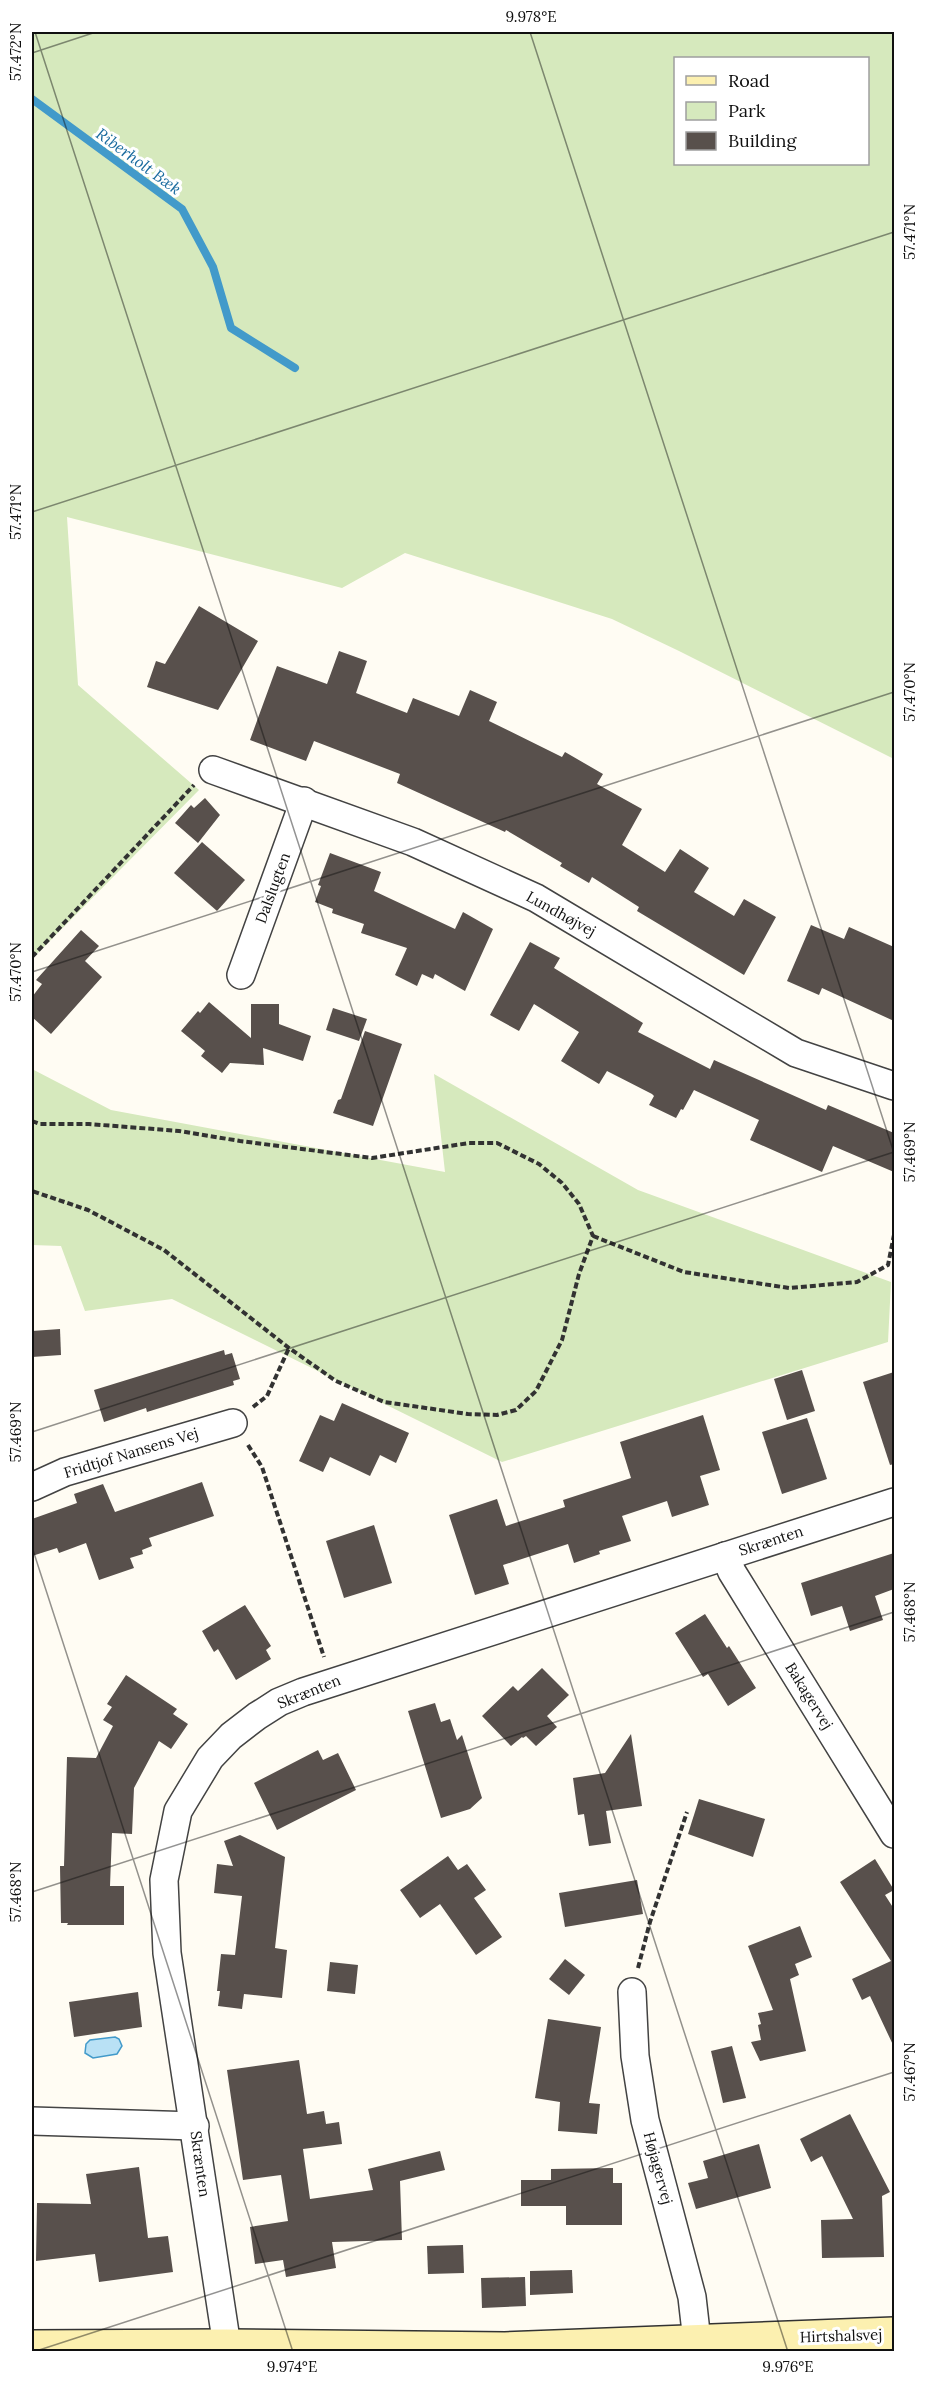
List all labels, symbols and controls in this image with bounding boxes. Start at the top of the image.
text: 9.978°E [505,7,557,26]
text: 57.472°N [6,23,25,81]
legend [674,57,869,165]
text: Road [728,69,770,92]
text: Park [728,99,766,122]
water label: Riberholt Bæk [92,123,186,199]
text: Building [728,129,798,152]
text: 57.471°N [900,204,919,260]
text: 57.471°N [6,484,25,540]
text: 57.470°N [900,662,919,722]
street label: Dalslugten [251,850,294,926]
street label: Lundhøjvej [523,887,599,941]
text: 57.470°N [6,942,25,1002]
text: 57.469°N [900,1121,919,1183]
text: 57.469°N [6,1401,25,1463]
street label: Fridtjof Nansens Vej [61,1423,200,1482]
street label: Skrænten [736,1521,805,1560]
text: 57.468°N [900,1582,919,1642]
street label: Bakagervej [781,1659,837,1733]
street label: Skrænten [274,1670,343,1713]
text: 57.468°N [6,1862,25,1922]
text: 57.467°N [900,2042,919,2102]
street label: Skrænten [186,2130,215,2198]
street label: Højagervej [640,2130,677,2206]
street label: Hirtshalsvej [799,2325,883,2346]
text: 9.974°E [267,2357,317,2376]
text: 9.976°E [762,2357,814,2376]

